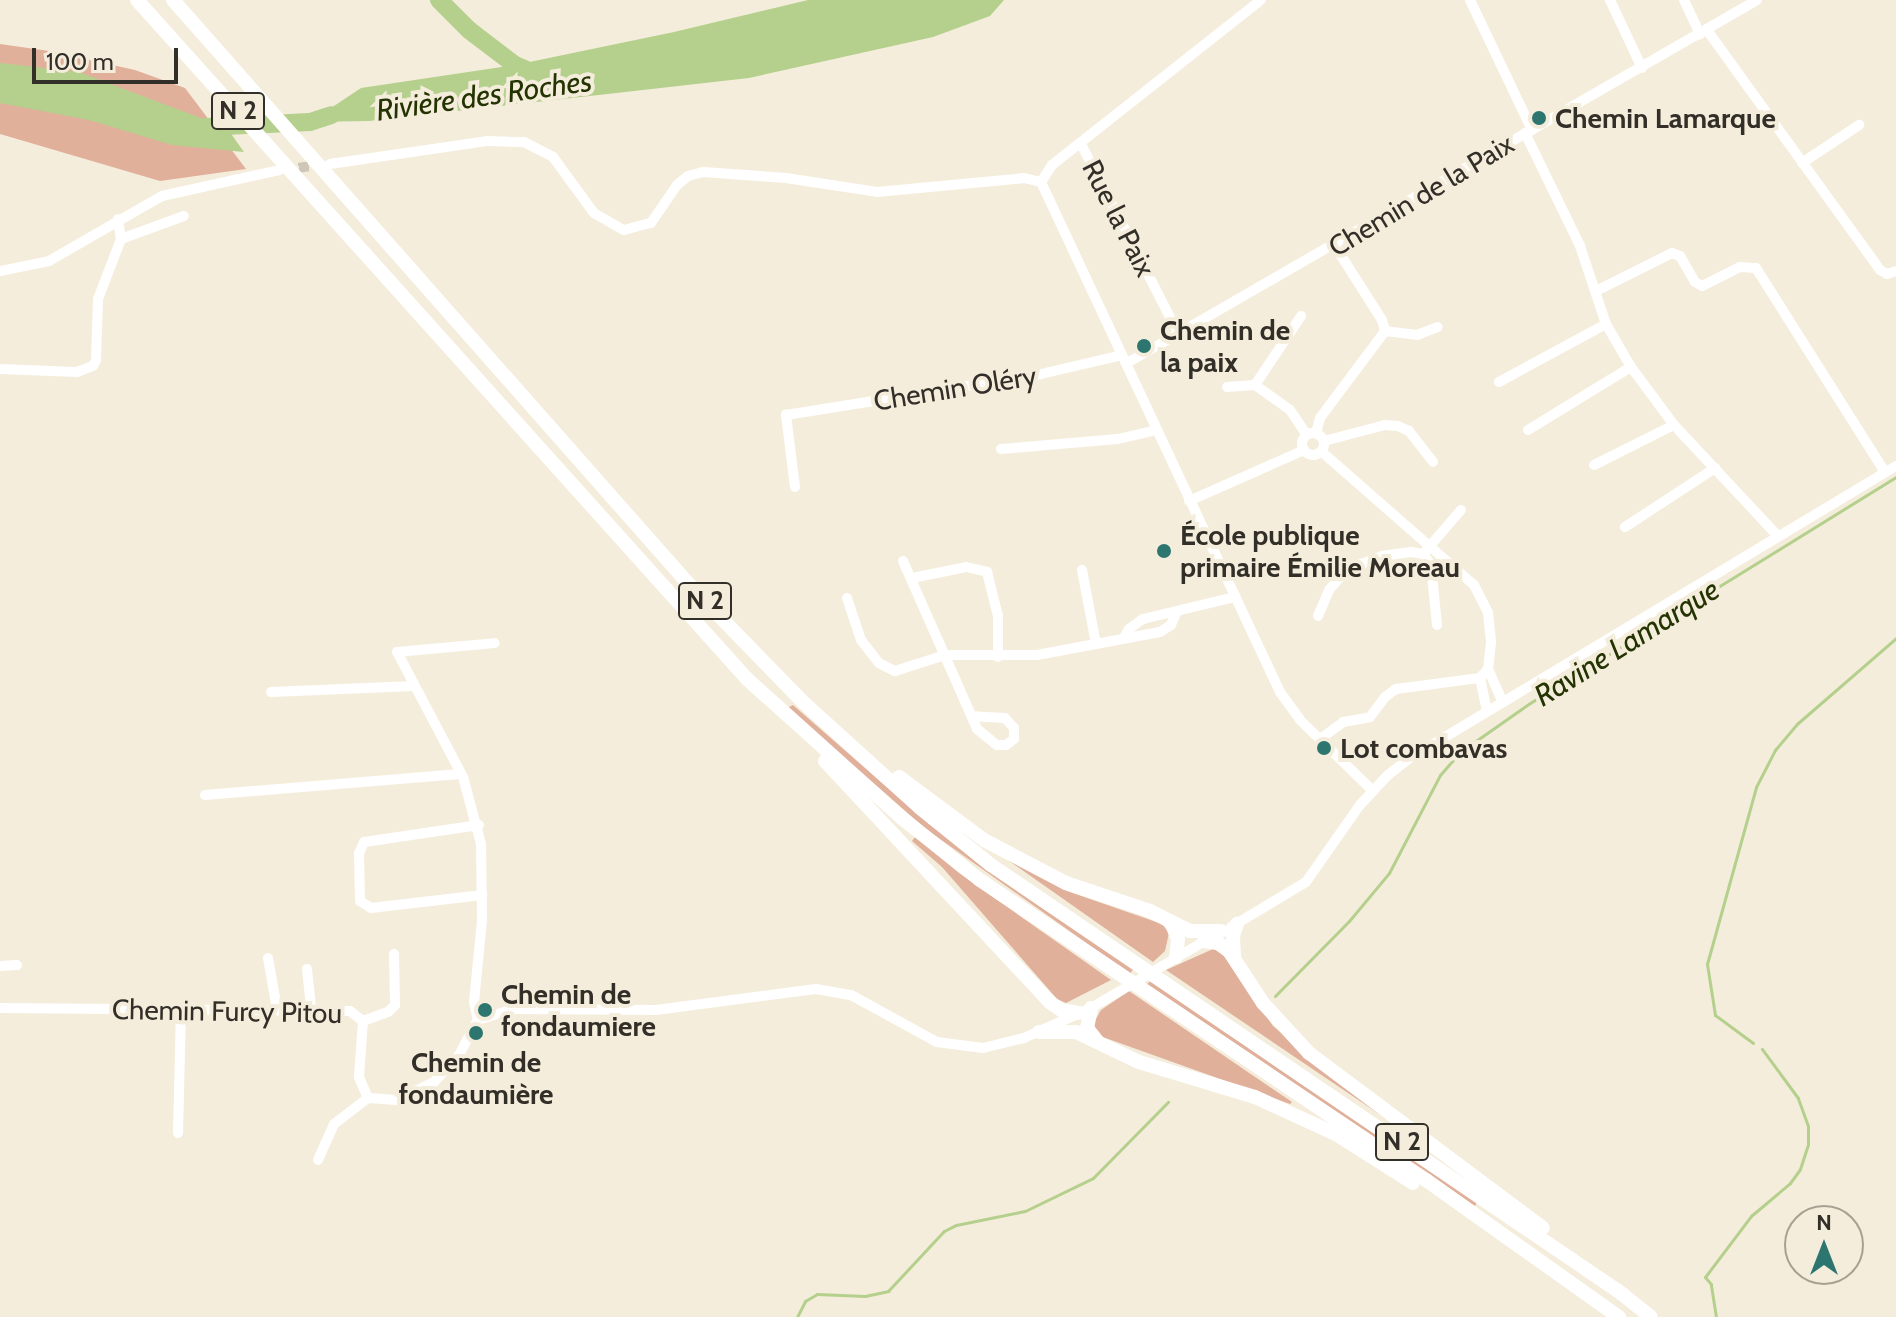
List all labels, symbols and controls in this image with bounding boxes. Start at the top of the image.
scale bar [36,32,182,82]
text: 100 m [46,47,114,76]
water label: Rivière des Roches [374,63,594,129]
road number: N 2 [210,89,266,133]
place label: Chemin Lamarque [1555,101,1776,135]
marker: Chemin Lamarque [1530,109,1548,127]
street label: Chemin de la Paix [1322,127,1520,263]
street label: Rue la Paix [1075,154,1163,282]
place label: Chemin de la paix [1160,313,1290,379]
marker: Chemin de la paix [1135,337,1153,355]
street label: Chemin Oléry [871,359,1039,417]
place label: École publique primaire Émilie Moreau [1180,518,1460,584]
marker: École publique primaire Émilie Moreau [1155,542,1173,560]
water label: Ravine Lamarque [1528,572,1726,714]
road number: N 2 [677,579,733,623]
place label: Lot combavas [1340,731,1507,765]
marker: Lot combavas [1315,739,1333,757]
place label: Chemin de fondaumiere [501,977,656,1043]
street label: Chemin Furcy Pitou [112,992,342,1030]
marker: Chemin de fondaumiere [476,1001,494,1019]
marker: Chemin de fondaumière [467,1024,485,1042]
place label: Chemin de fondaumière [399,1045,553,1111]
road number: N 2 [1374,1120,1430,1164]
north arrow [1784,1205,1864,1285]
text: N [1816,1209,1832,1236]

